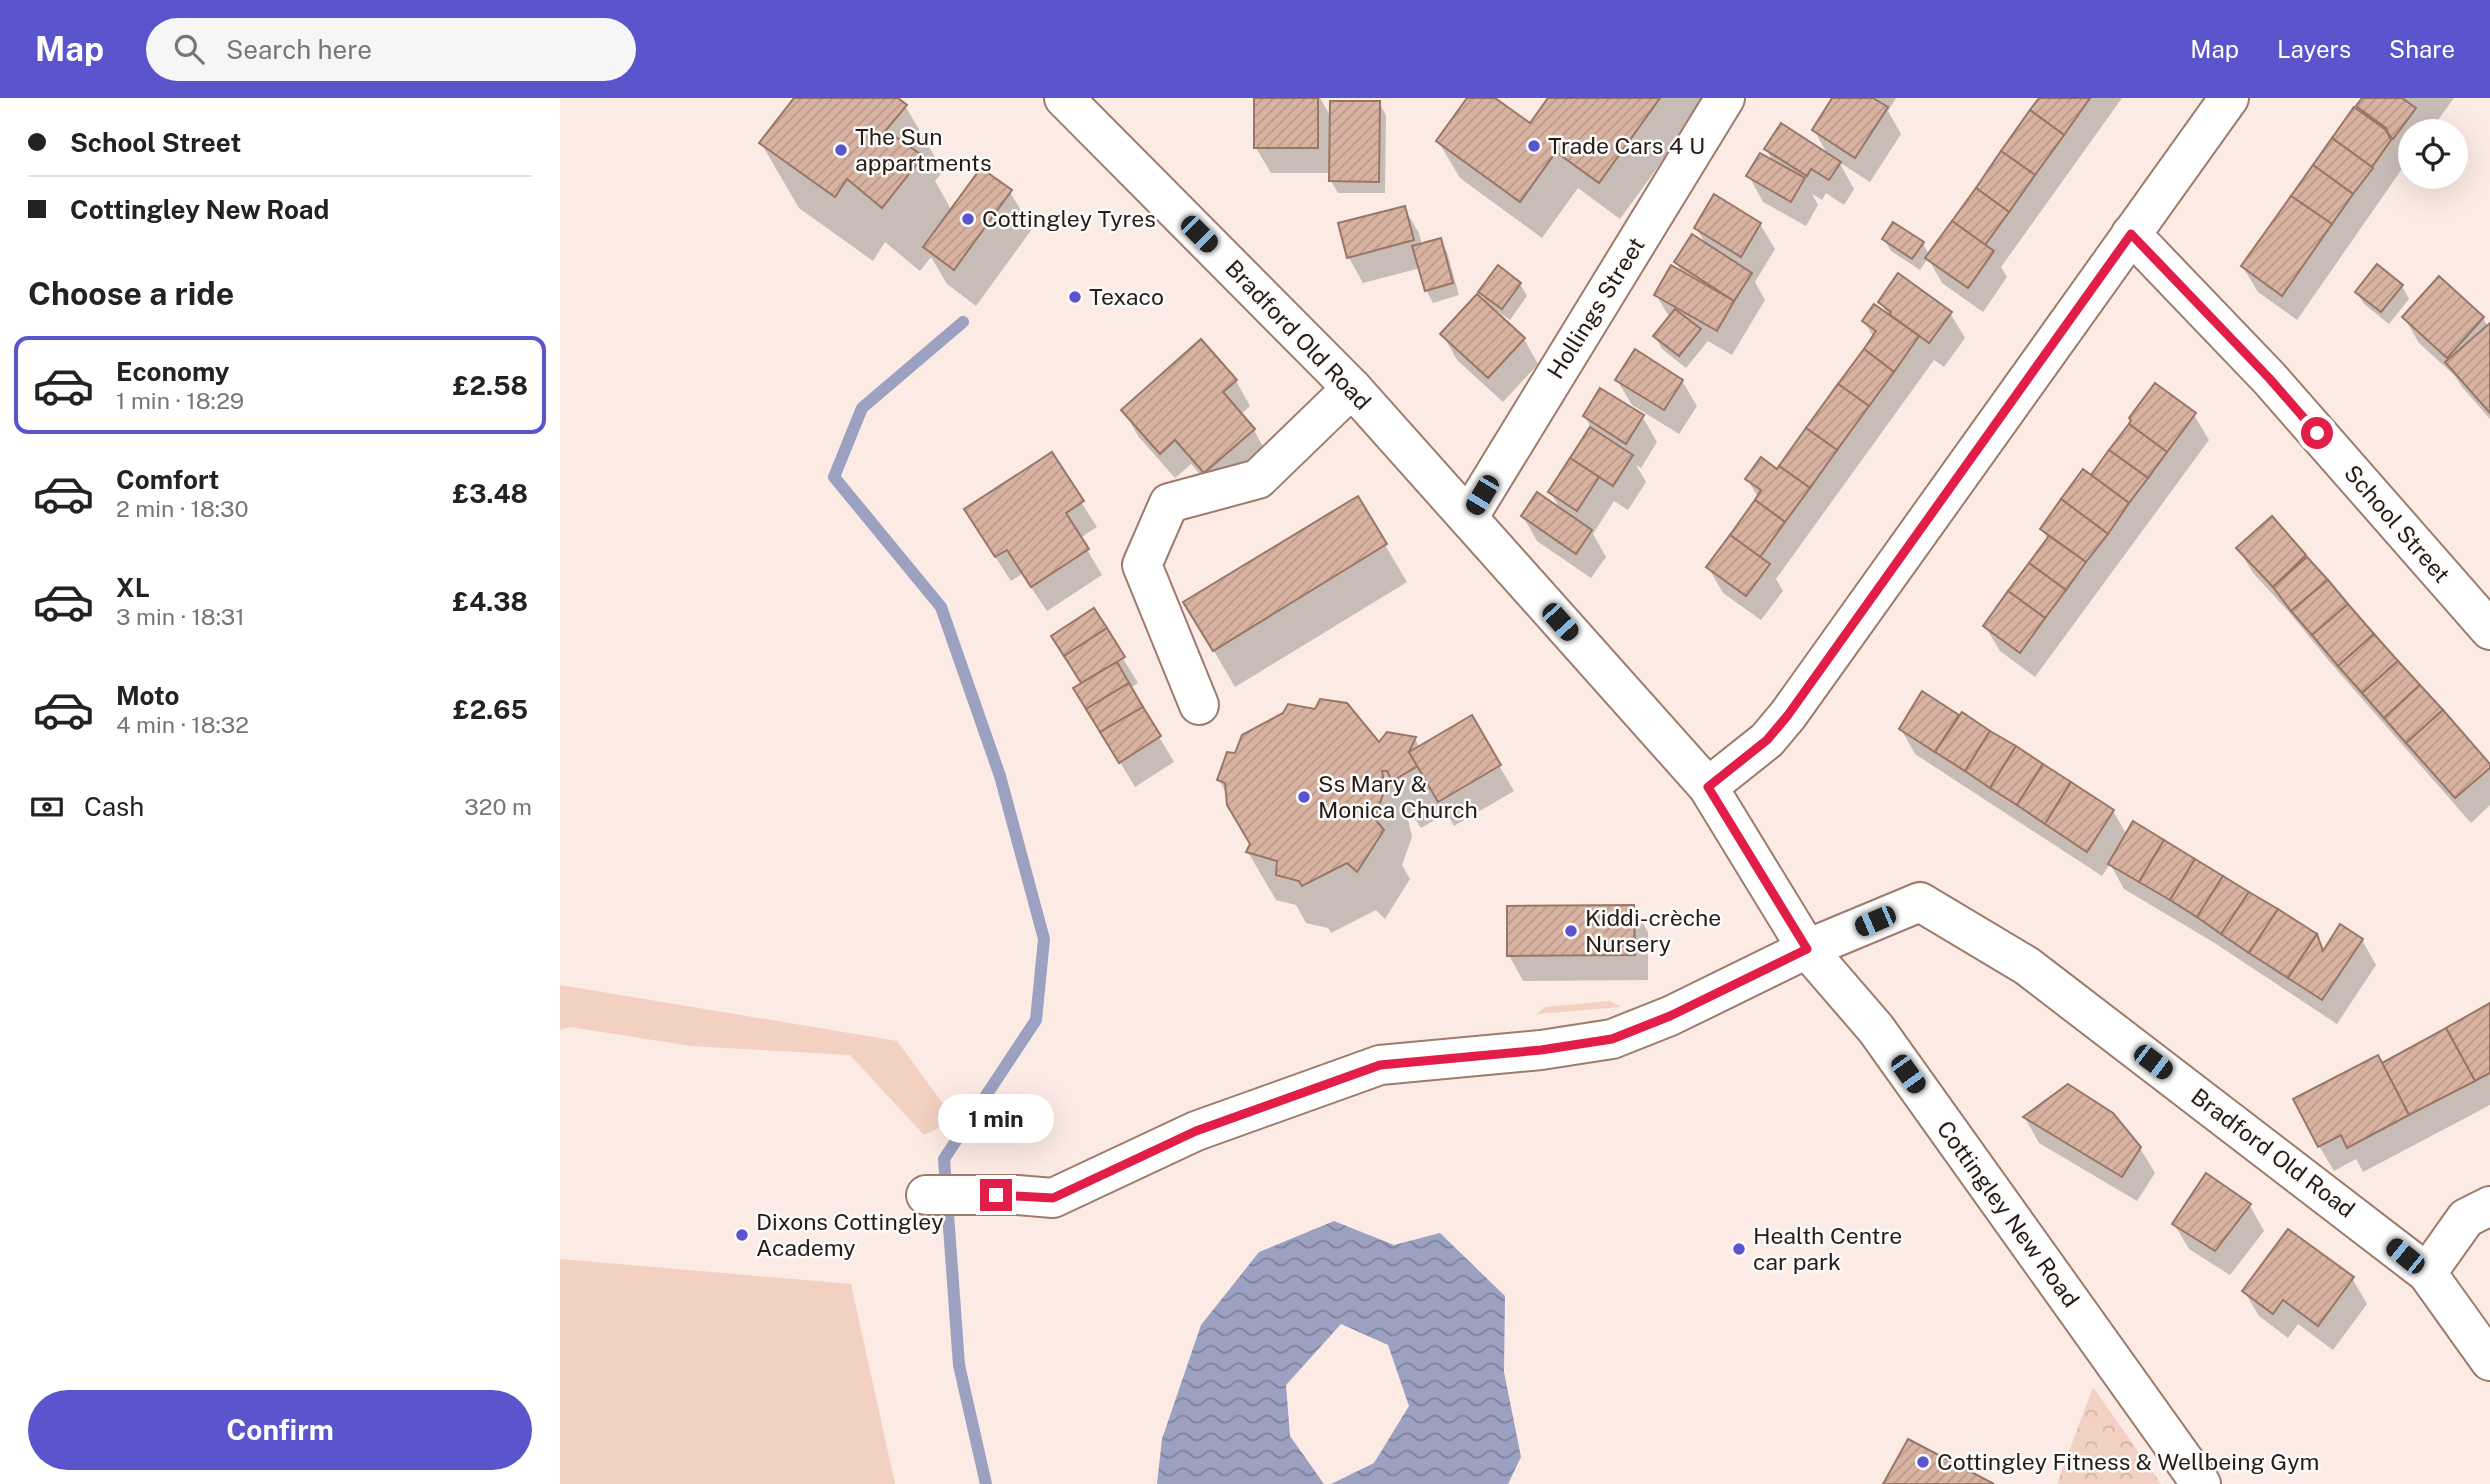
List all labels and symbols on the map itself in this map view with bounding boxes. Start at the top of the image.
place label: The Sun appartments [855,123,992,176]
place label: Trade Cars 4 U [1548,132,1705,159]
marker: Trade Cars 4 U [1526,138,1542,154]
marker: The Sun appartments [833,142,849,158]
place label: Cottingley Tyres [982,205,1156,232]
marker: Cottingley Tyres [960,211,976,227]
car [1177,212,1222,256]
street label: Hollings Street [1541,232,1650,383]
street label: Bradford Old Road [1220,254,1377,415]
place label: Texaco [1089,283,1164,310]
marker: Texaco [1067,289,1083,305]
route start [2301,417,2333,449]
street label: School Street [2339,459,2456,588]
car [1463,472,1502,518]
car [1539,599,1582,645]
place label: Ss Mary & Monica Church [1318,770,1478,823]
marker: Ss Mary & Monica Church [1296,789,1312,805]
car [1852,903,1899,939]
place label: Kiddi-crèche Nursery [1585,904,1721,957]
marker: Kiddi-crèche Nursery [1563,923,1579,939]
car [2130,1041,2177,1083]
car [1888,1051,1929,1097]
street label: Bradford Old Road [2186,1082,2360,1223]
callout: 1 min [938,1094,1054,1142]
street label: Cottingley New Road [1932,1115,2085,1312]
route end [980,1179,1012,1211]
place label: Dixons Cottingley Academy [756,1208,944,1261]
place label: Health Centre car park [1753,1222,1902,1275]
marker: Dixons Cottingley Academy [734,1227,750,1243]
car [2383,1235,2428,1277]
marker: Health Centre car park [1731,1241,1747,1257]
place label: Cottingley Fitness & Wellbeing Gym [1937,1448,2319,1475]
marker: Cottingley Fitness & Wellbeing Gym [1915,1454,1931,1470]

